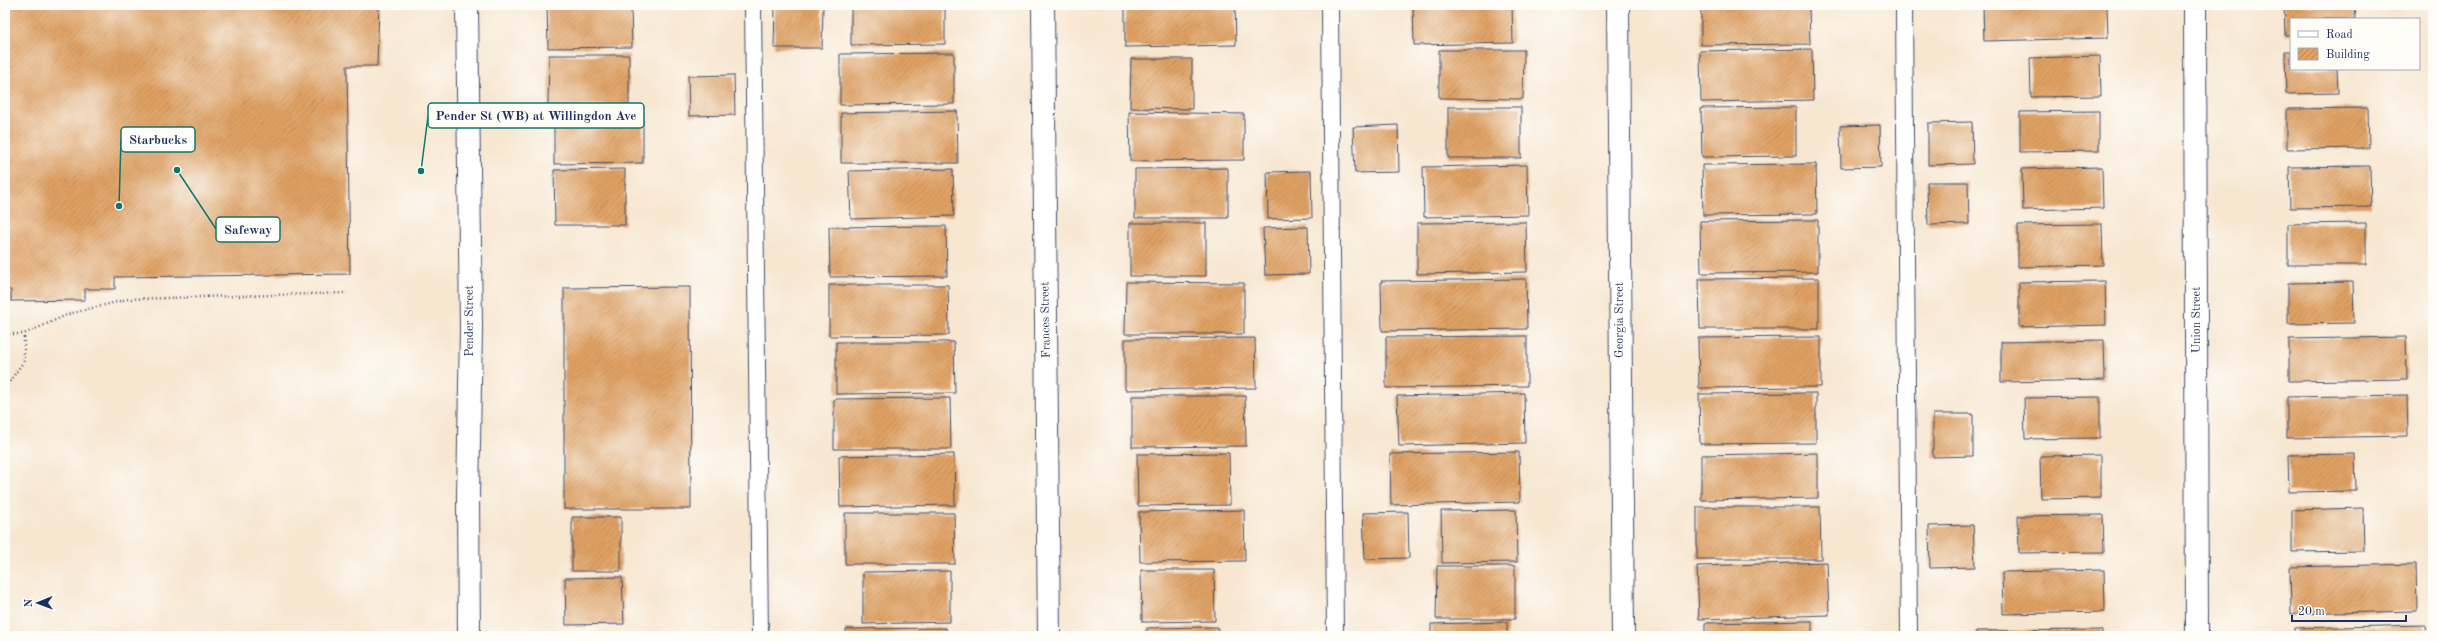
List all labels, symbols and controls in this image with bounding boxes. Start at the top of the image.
legend [2290,18,2420,70]
text: Road [2326,29,2353,41]
text: Building [2326,49,2370,61]
callout: Pender St (WB) at Willingdon Ave [428,103,644,128]
text: Pender St (WB) at Willingdon Ave [436,110,636,123]
callout: Starbucks [121,127,195,152]
text: Starbucks [129,134,187,147]
callout: Safeway [216,217,280,242]
text: Safeway [224,224,272,237]
street label: Frances Street [1039,282,1053,358]
street label: Georgia Street [1614,282,1626,358]
street label: Pender Street [464,285,476,357]
street label: Union Street [2191,287,2203,353]
north arrow [18,583,58,623]
scale bar [2292,597,2406,623]
text: N [24,598,35,607]
text: 20 m [2298,606,2325,618]

